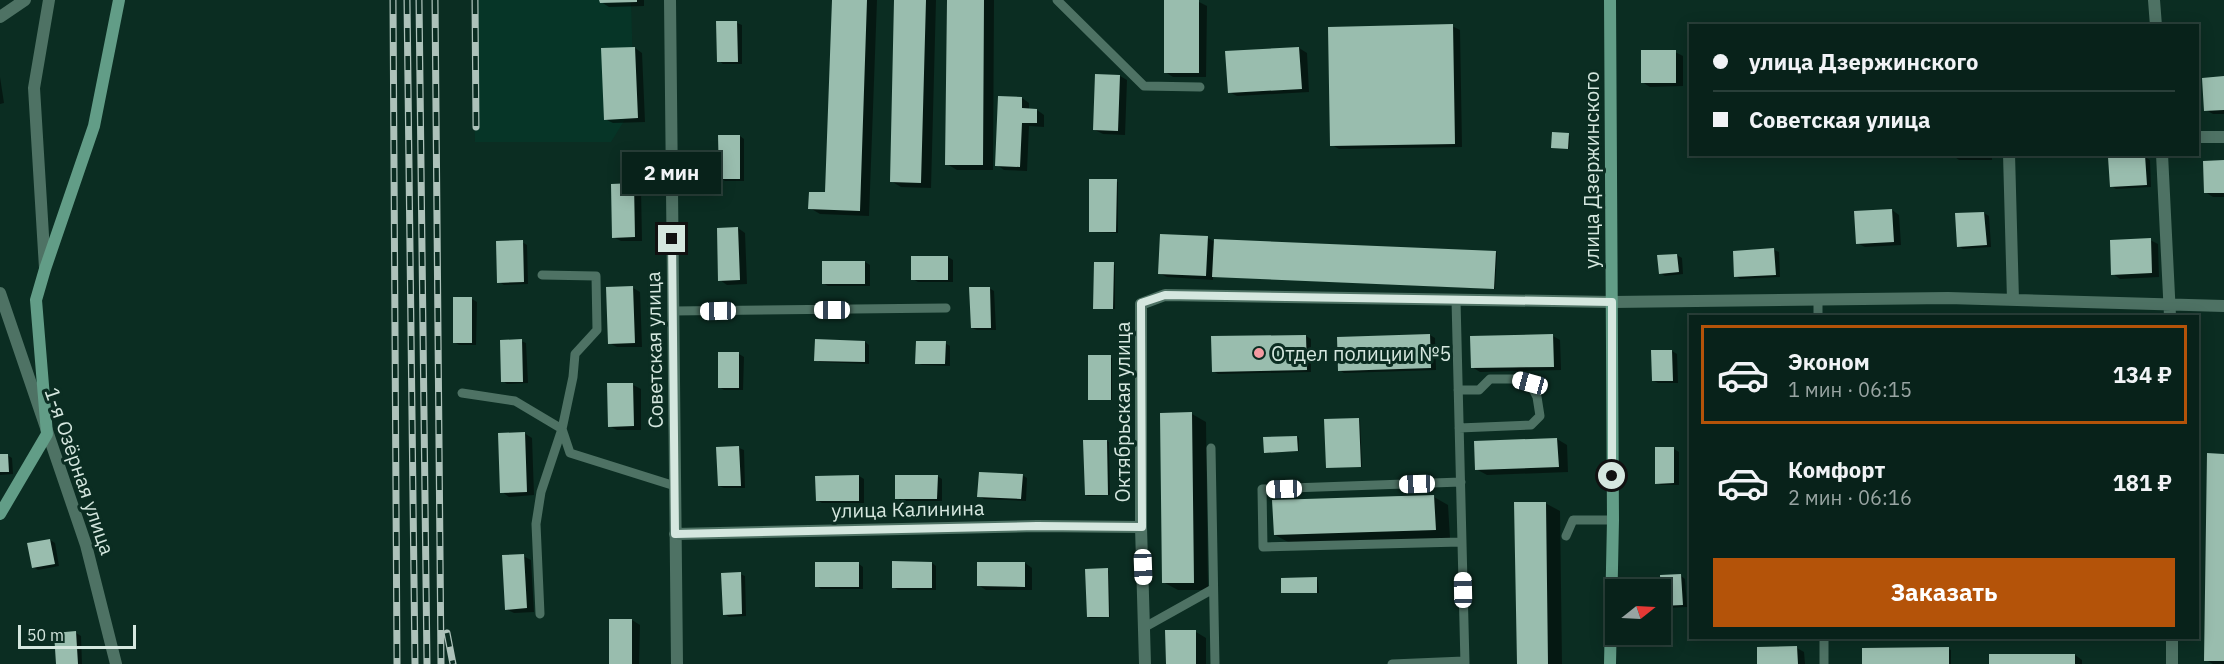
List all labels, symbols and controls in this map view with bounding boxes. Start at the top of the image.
text: улица Дзержинского [1749,47,1978,76]
street label: улица Дзержинского [1578,71,1605,269]
text: Советская улица [1749,105,1931,134]
callout: 2 мин [622,152,722,194]
text: 2 мин [644,159,699,186]
route end [658,225,685,252]
street label: Советская улица [639,271,669,429]
car [814,301,850,319]
car [700,302,736,320]
street label: Октябрьская улица [1109,321,1136,502]
place label: Отдел полиции №5 [1271,340,1451,367]
marker: Отдел полиции №5 [1252,346,1266,360]
text: Эконом [1788,347,1870,376]
icon: car [1716,348,1770,402]
text: 134 ₽ [2113,360,2172,389]
car [1510,370,1550,396]
text: 1 мин · 06:15 [1788,376,1912,403]
street label: 1-я Озёрная улица [39,384,121,559]
text: Комфорт [1788,455,1885,484]
icon: car [1716,456,1770,510]
route start [1598,462,1625,489]
text: 181 ₽ [2113,468,2172,497]
car [1399,474,1435,494]
car [1266,479,1302,499]
text: 2 мин · 06:16 [1788,484,1912,511]
street label: улица Калинина [831,494,985,524]
car [1133,549,1153,585]
button: Заказать [1713,558,2175,627]
car [1454,572,1472,608]
north arrow [1605,579,1671,645]
map controls [1605,579,1671,645]
scale bar [18,622,136,650]
text: 50 m [27,625,64,645]

